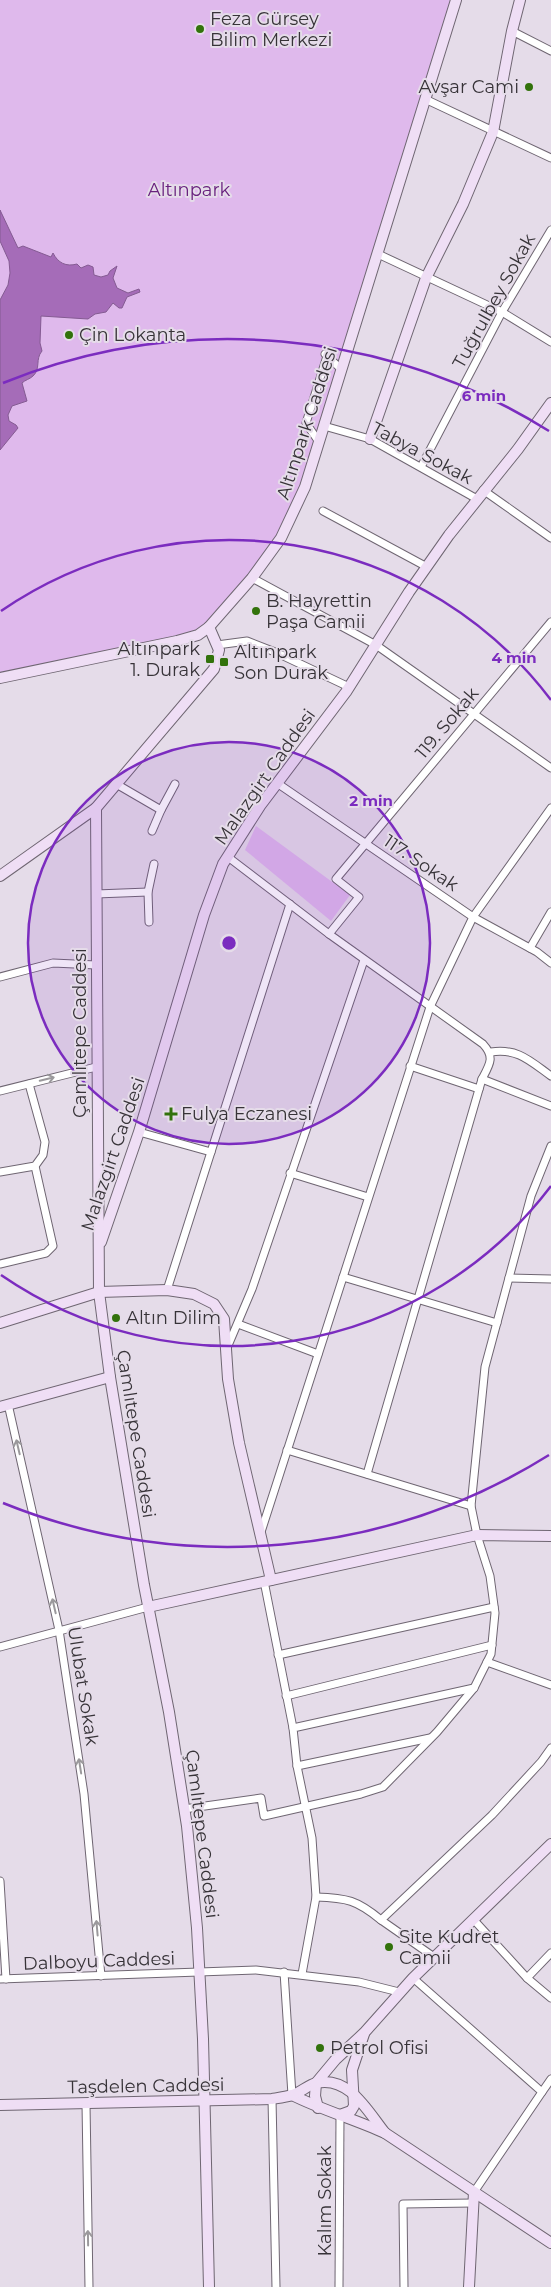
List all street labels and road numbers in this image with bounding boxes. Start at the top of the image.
street label: Tuğrulbey Sokak [448,230,540,372]
street label: Altınpark Caddesi [272,344,342,502]
street label: Tabya Sokak [368,417,477,489]
street label: 119. Sokak [411,683,483,763]
street label: Malazgirt Caddesi [210,705,320,849]
street label: 117. Sokak [379,830,463,896]
street label: Çamlıtepe Caddesi [69,948,91,1118]
street label: Malazgirt Caddesi [76,1074,150,1234]
street label: Çamlıtepe Caddesi [112,1348,160,1520]
street label: Ulubat Sokak [63,1625,103,1747]
street label: Çamlıtepe Caddesi [181,1748,223,1920]
street label: Dalboyu Caddesi [23,1947,175,1975]
street label: Taşdelen Caddesi [67,2074,225,2098]
street label: Kalım Sokak [314,2145,336,2257]

